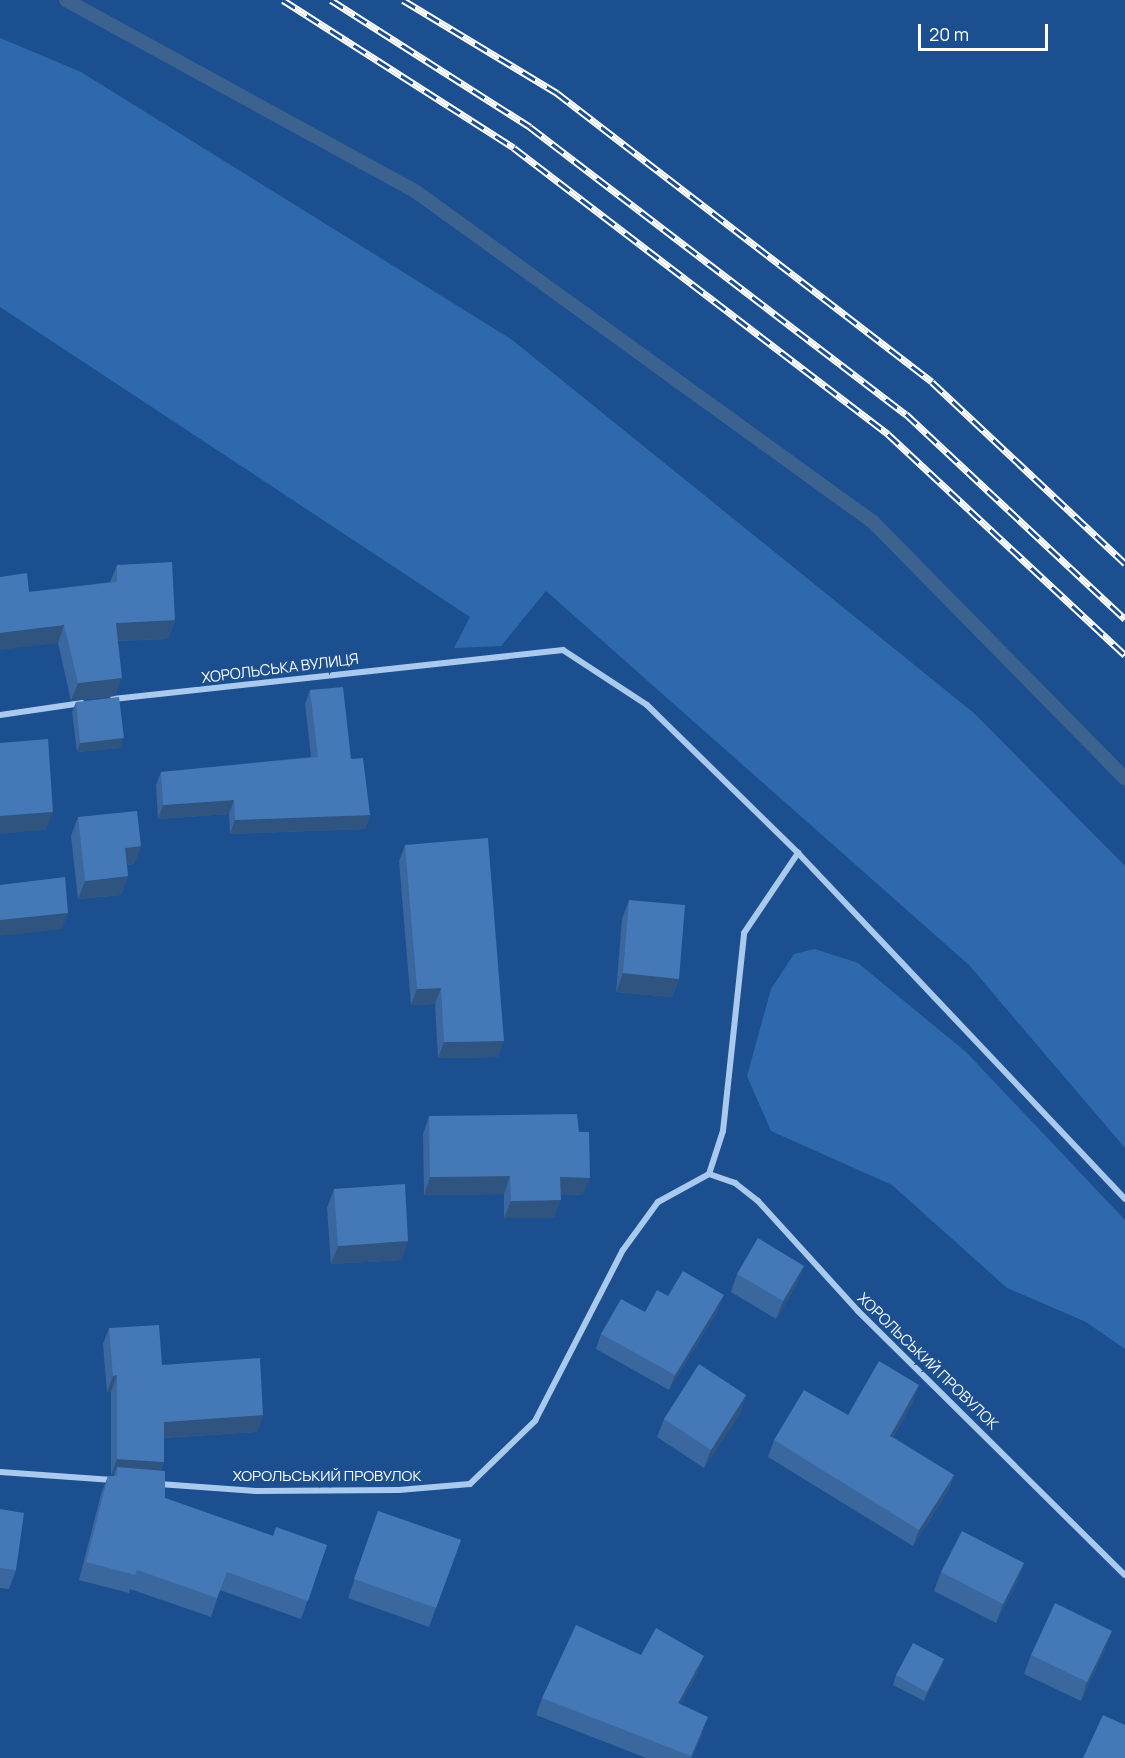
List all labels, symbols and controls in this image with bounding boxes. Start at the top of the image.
scale bar [921,12,1052,50]
text: 20 m [929,22,969,46]
street label: ХОРОЛЬСЬКА ВУЛИЦЯ [200,649,360,687]
street label: ХОРОЛЬСЬКИЙ ПРОВУЛОК [854,1289,1002,1433]
street label: ХОРОЛЬСЬКИЙ ПРОВУЛОК [233,1467,421,1485]

